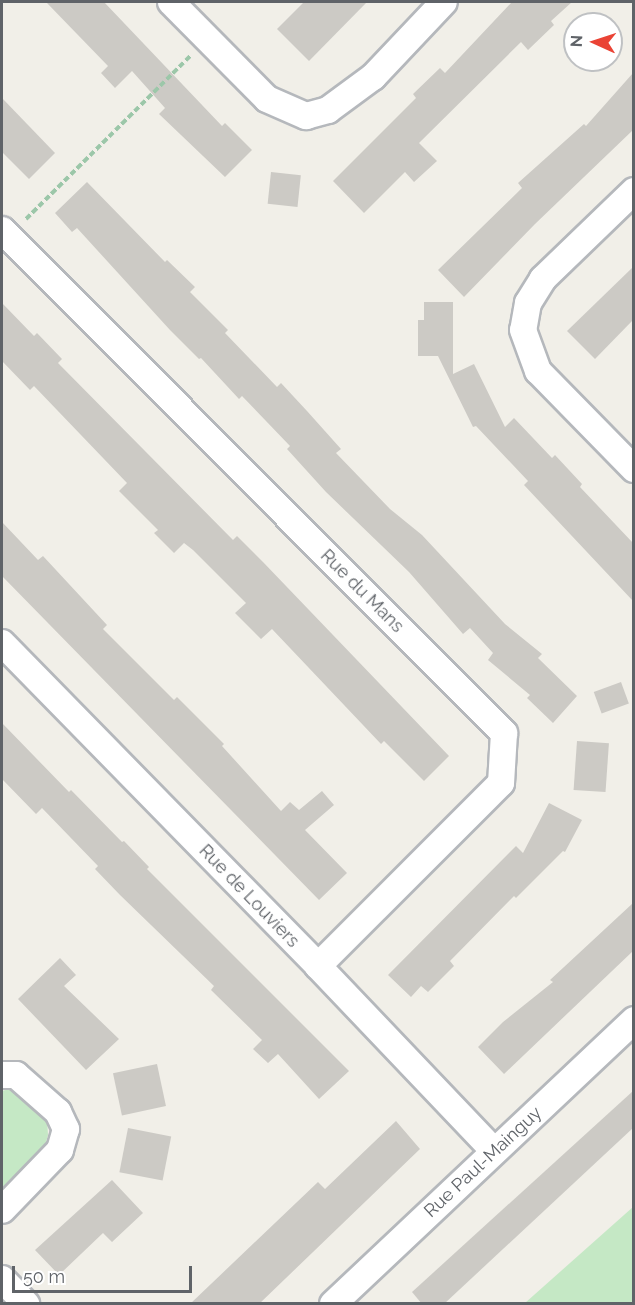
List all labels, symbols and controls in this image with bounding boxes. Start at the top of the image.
north arrow [563,12,623,72]
text: N [567,35,586,48]
street label: Rue du Mans [316,545,408,637]
street label: Rue de Louviers [194,840,304,952]
street label: Rue Paul-Mainguy [420,1102,546,1222]
scale bar [15,1254,195,1292]
text: 50 m [23,1266,65,1287]

